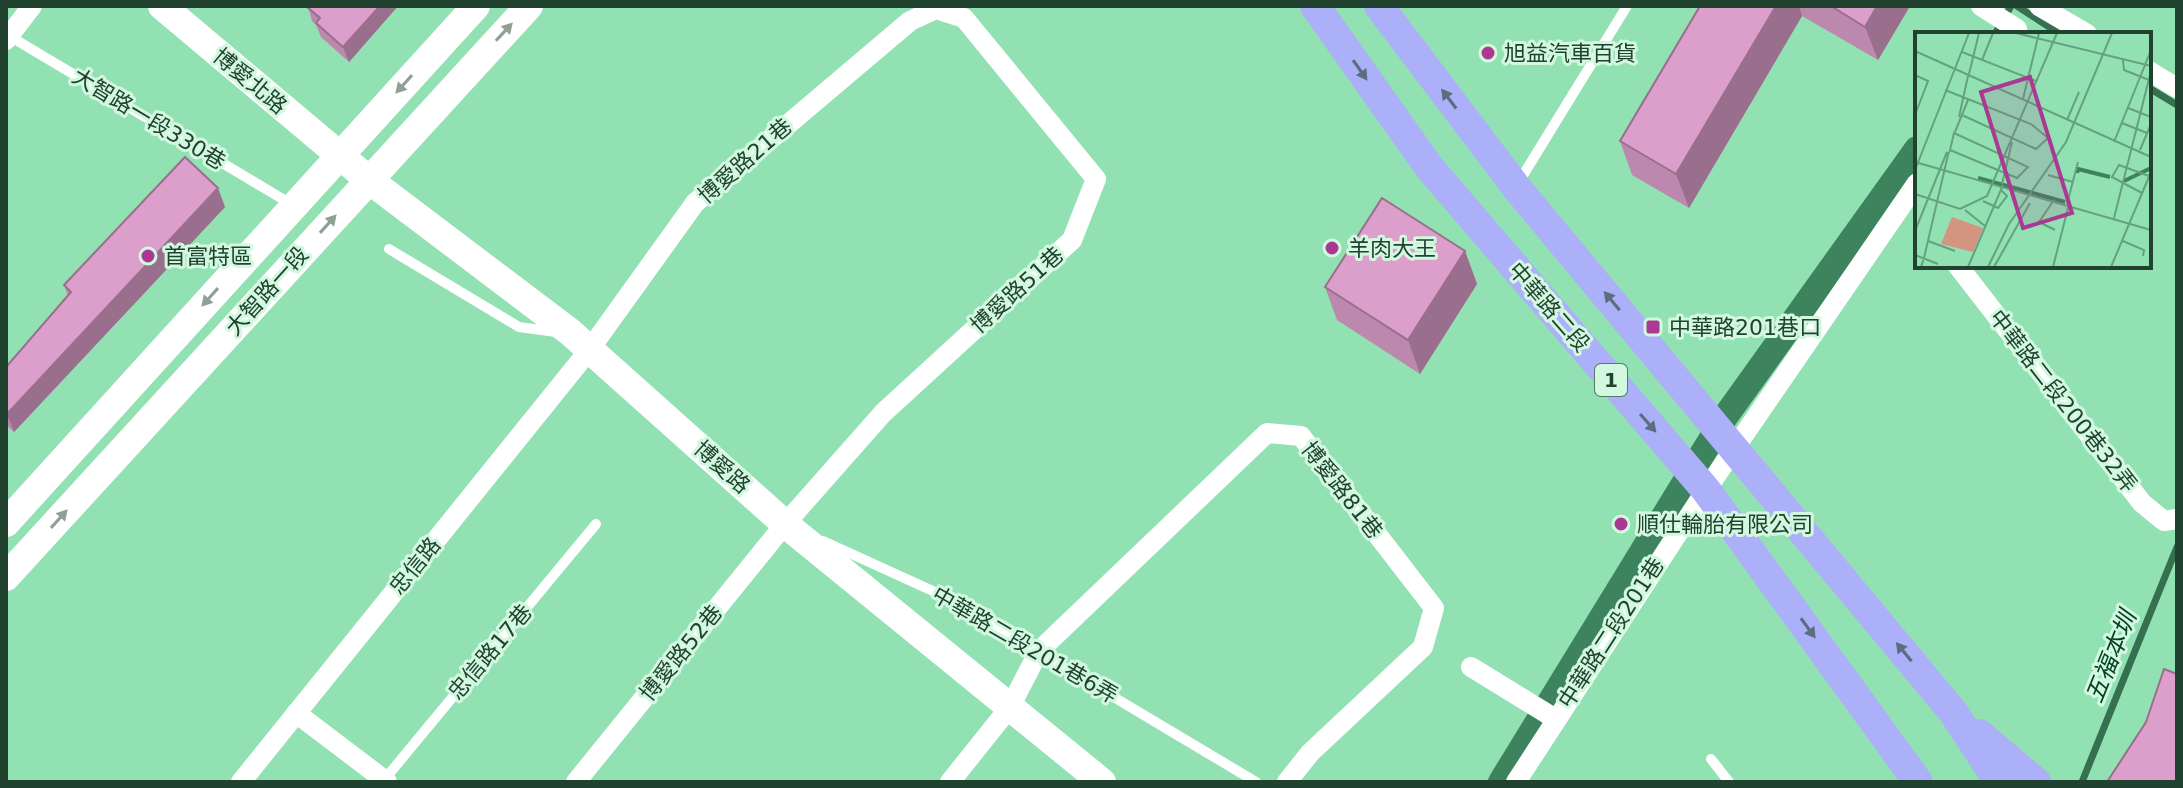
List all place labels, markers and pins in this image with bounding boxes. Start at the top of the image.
place label: 旭益汽車百貨 [1504,41,1636,66]
marker: 旭益汽車百貨 [1479,44,1497,62]
place label: 羊肉大王 [1348,236,1436,261]
marker: 羊肉大王 [1323,239,1341,257]
place label: 首富特區 [164,244,252,269]
marker: 首富特區 [139,247,157,265]
place label: 中華路201巷口 [1669,315,1821,340]
marker: 中華路201巷口 [1644,318,1662,336]
place label: 順仕輪胎有限公司 [1637,512,1813,537]
marker: 順仕輪胎有限公司 [1612,515,1630,533]

